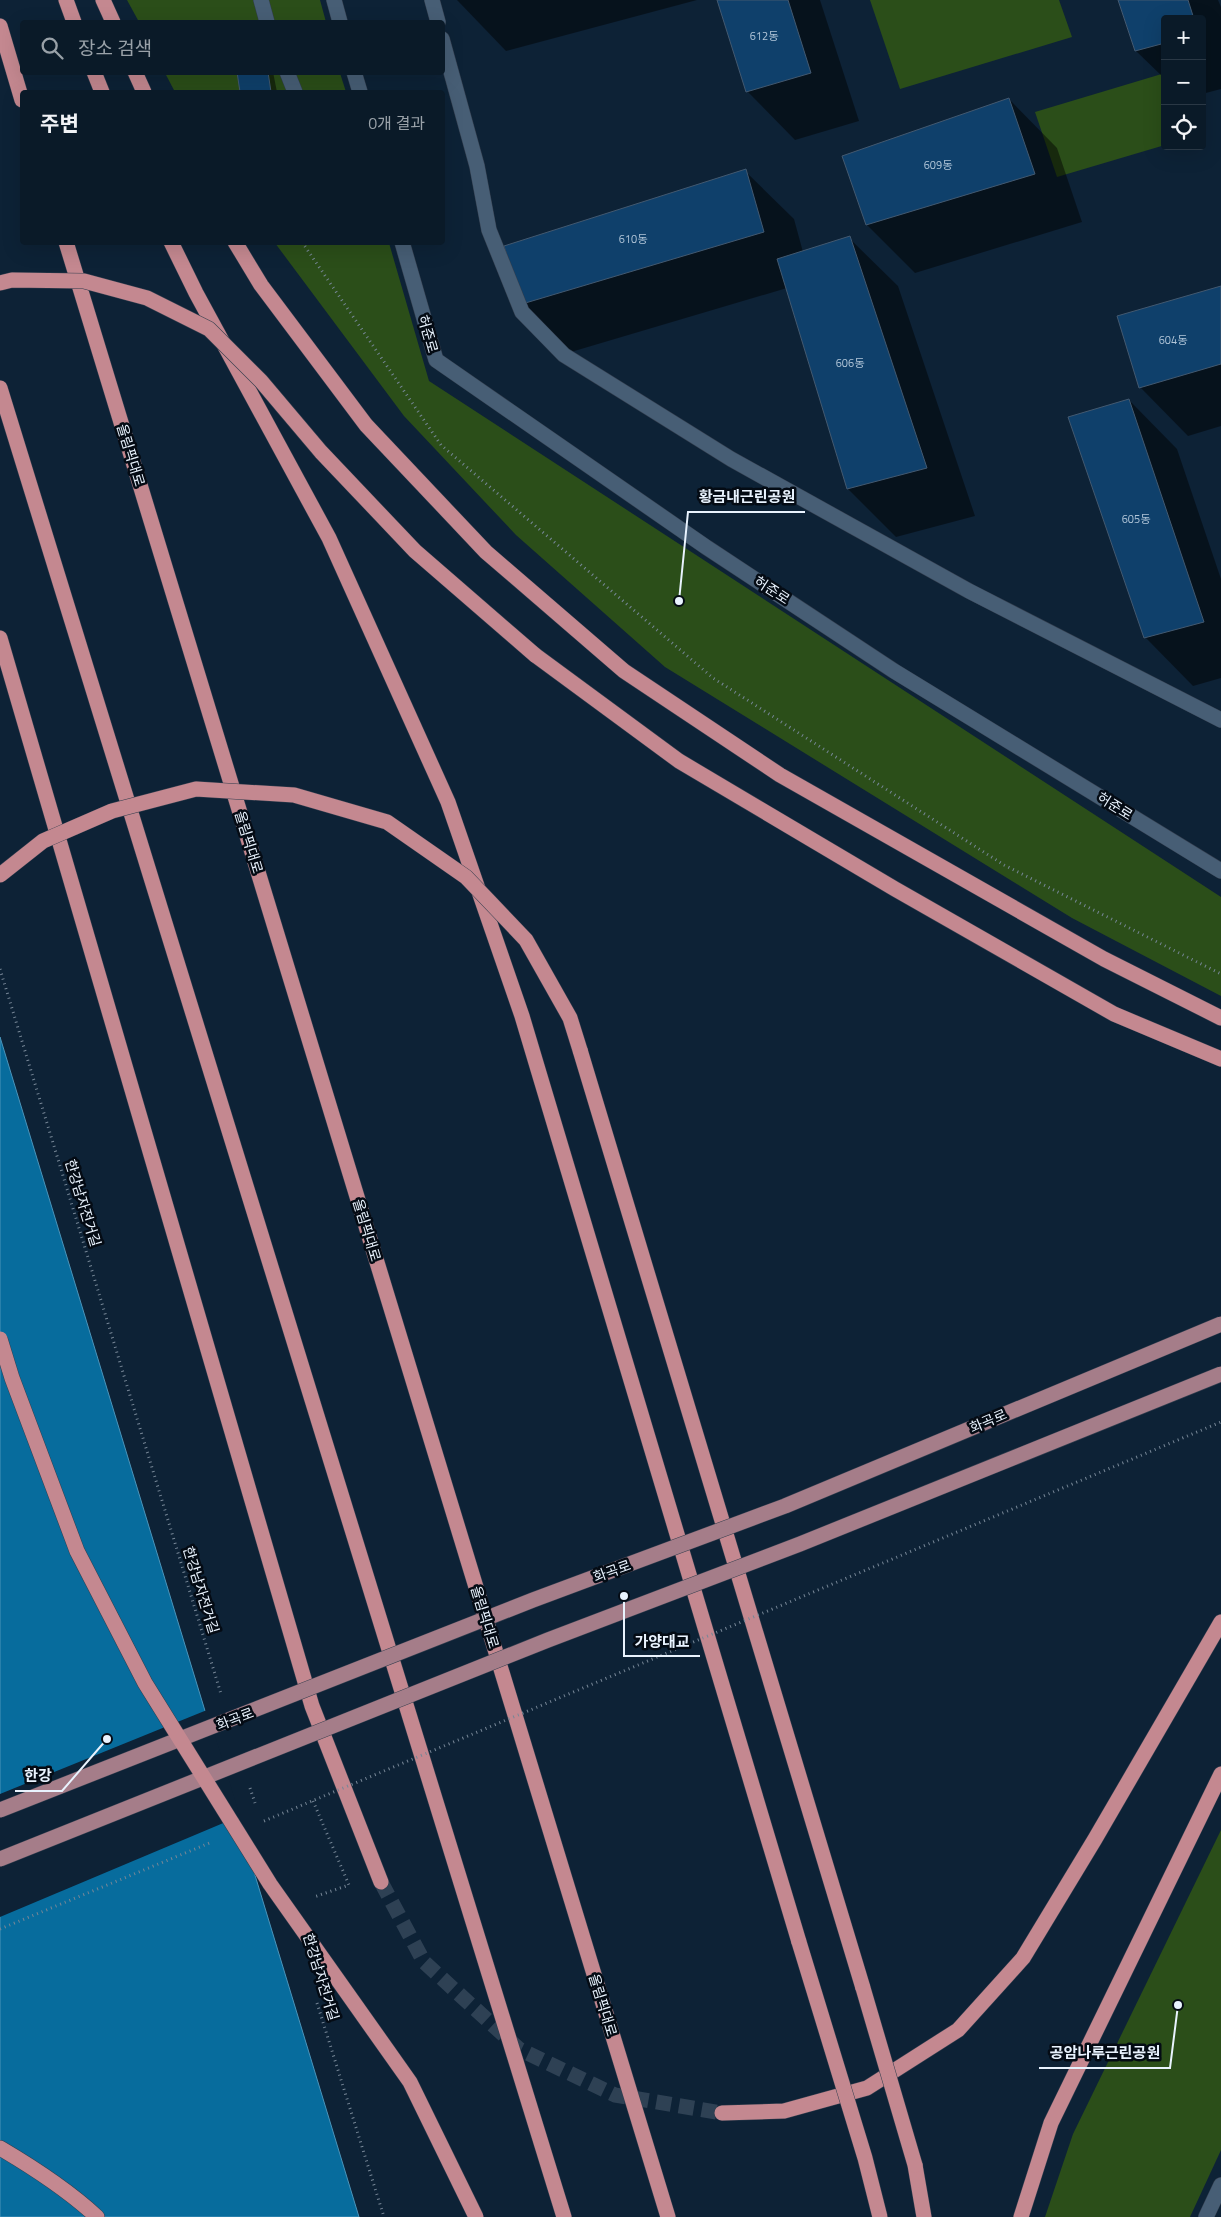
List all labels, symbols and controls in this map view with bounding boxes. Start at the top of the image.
map controls [1161,15,1206,150]
button: + [1161,15,1206,60]
search box [20,20,445,75]
house number: 612동 [750,28,778,44]
text: 장소 검색 [78,33,152,62]
icon: search [38,34,66,62]
button: − [1161,60,1206,105]
button: locate [1161,105,1206,150]
text: 주변 [40,107,79,139]
text: 0개 결과 [368,111,425,135]
house number: 609동 [924,157,952,173]
house number: 610동 [619,231,647,247]
street label: 허준로 [413,312,444,355]
house number: 604동 [1159,332,1187,348]
house number: 606동 [836,355,864,371]
street label: 올림픽대로 [112,421,151,489]
callout: 황금내근린공원 [688,482,805,512]
text: 황금내근린공원 [699,485,795,508]
house number: 605동 [1122,511,1150,527]
street label: 허준로 [750,570,794,609]
street label: 허준로 [1093,786,1137,825]
street label: 올림픽대로 [230,808,269,876]
street label: 한강남자전거길 [60,1157,107,1249]
street label: 올림픽대로 [348,1196,387,1264]
street label: 화곡로 [966,1403,1010,1438]
street label: 한강남자전거길 [178,1544,225,1636]
street label: 화곡로 [590,1554,634,1587]
street label: 올림픽대로 [466,1583,505,1651]
callout: 가양대교 [624,1626,700,1656]
text: 가양대교 [634,1630,690,1653]
street label: 화곡로 [213,1702,257,1735]
callout: 한강 [15,1761,62,1791]
text: 한강 [24,1764,52,1787]
street label: 한강남자전거길 [298,1931,345,2023]
street label: 올림픽대로 [584,1971,623,2039]
callout: 공암나루근린공원 [1039,2038,1170,2068]
text: 공암나루근린공원 [1050,2041,1160,2064]

